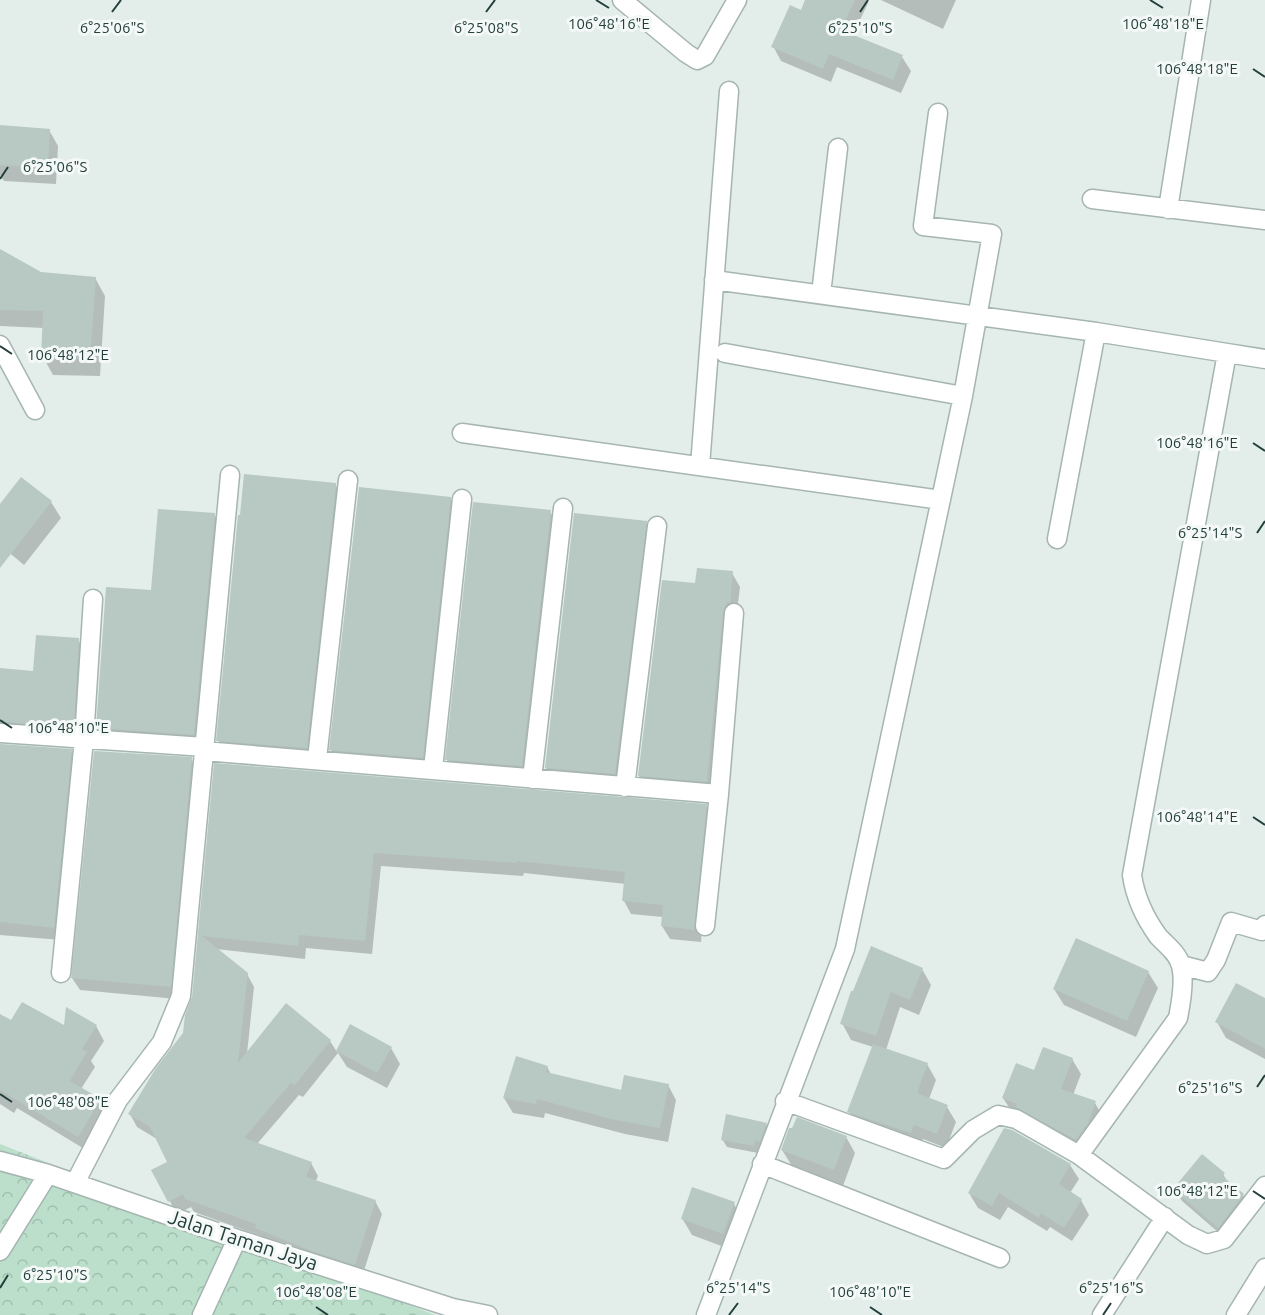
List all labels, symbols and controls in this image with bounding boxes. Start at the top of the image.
text: 106°48'16"E [568,15,650,32]
text: 106°48'18"E [1122,15,1204,32]
text: 6°25'06"S [80,19,144,36]
text: 6°25'08"S [454,19,518,36]
text: 6°25'10"S [828,19,892,36]
text: 106°48'18"E [1156,60,1238,77]
text: 6°25'06"S [23,158,87,175]
text: 106°48'12"E [27,346,109,363]
text: 106°48'16"E [1156,434,1238,451]
text: 6°25'14"S [1178,524,1242,541]
text: 106°48'10"E [27,719,109,736]
text: 106°48'14"E [1156,808,1238,825]
text: 6°25'16"S [1178,1079,1242,1096]
text: 106°48'08"E [27,1093,109,1110]
text: 106°48'12"E [1156,1182,1238,1199]
street label: Jalan Taman Jaya [165,1205,321,1275]
text: 6°25'10"S [23,1266,87,1283]
text: 6°25'14"S [706,1279,770,1296]
text: 6°25'16"S [1079,1279,1143,1296]
text: 106°48'08"E [275,1283,357,1300]
text: 106°48'10"E [829,1283,911,1300]

